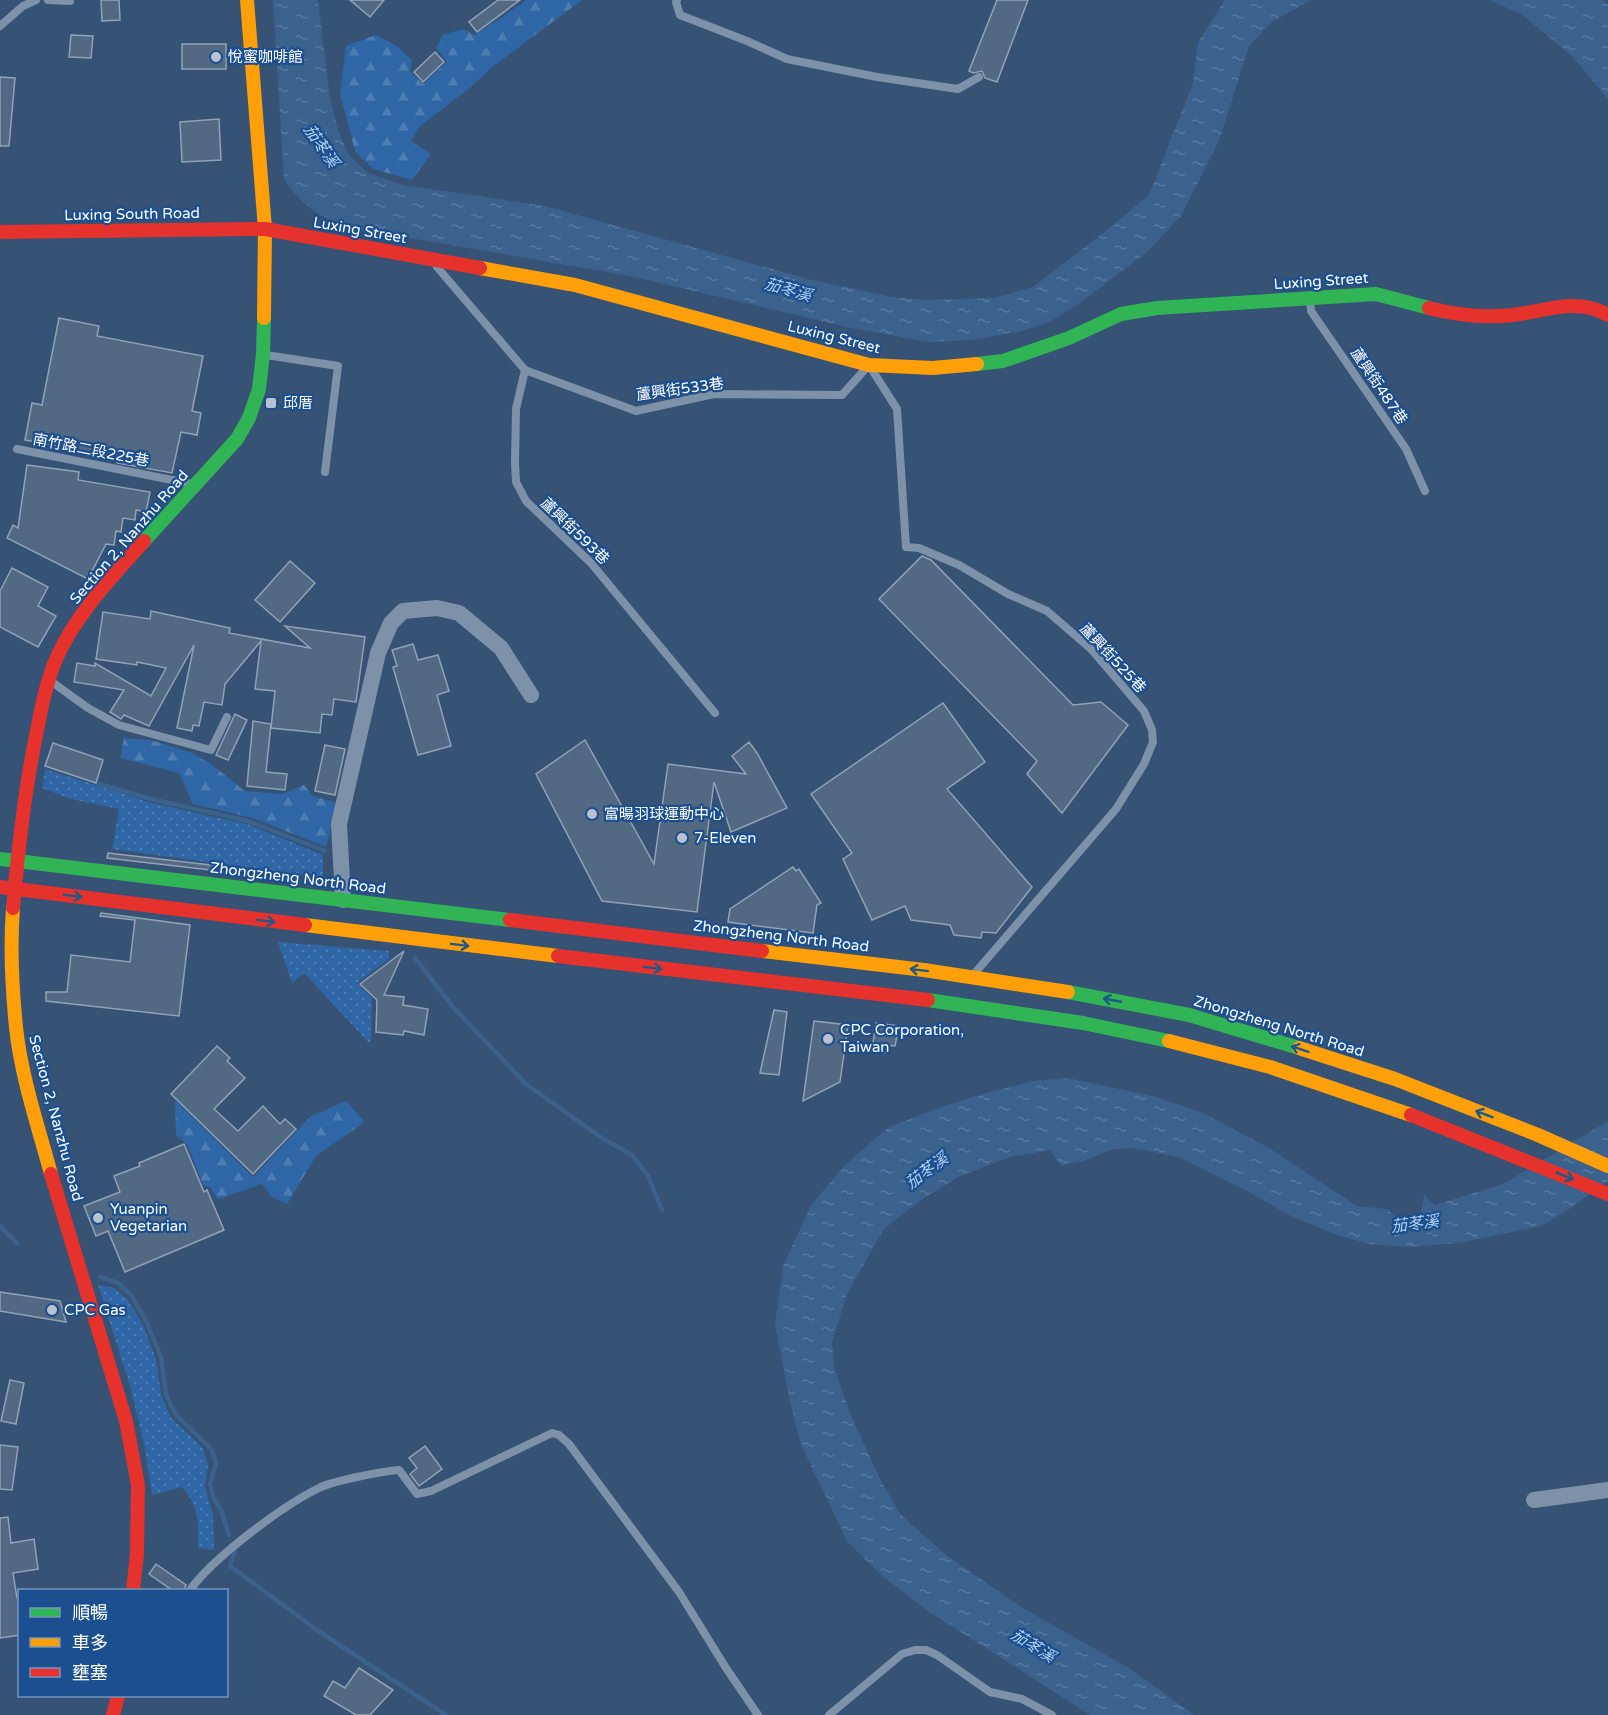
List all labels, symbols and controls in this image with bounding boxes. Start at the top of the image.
place label: 悅蜜咖啡館 [228,48,303,66]
marker: 悅蜜咖啡館 [209,50,223,64]
water label: 茄苳溪 [299,121,344,173]
street label: Luxing South Road [64,204,200,224]
street label: Luxing Street [312,213,409,247]
street label: Luxing Street [1273,269,1369,293]
water label: 茄苳溪 [762,274,816,307]
street label: Luxing Street [786,317,882,357]
street label: 蘆興街487巷 [1347,344,1411,428]
street label: 蘆興街533巷 [635,374,725,404]
place label: 邱厝 [283,394,313,412]
marker: 邱厝 [264,396,278,410]
street label: 南竹路二段225巷 [31,430,151,470]
street label: Section 2, Nanzhu Road [66,466,192,608]
street label: 蘆興街593巷 [537,494,613,568]
street label: 蘆興街525巷 [1076,620,1150,696]
place label: 富暘羽球運動中心 [604,805,724,823]
marker: 富暘羽球運動中心 [585,807,599,821]
place label: 7-Eleven [694,829,756,847]
marker: 7-Eleven [675,831,689,845]
street label: Zhongzheng North Road [209,858,387,898]
one-way arrow [62,891,82,902]
one-way arrow [256,916,276,927]
street label: Zhongzheng North Road [692,916,870,956]
one-way arrow [449,940,469,951]
one-way arrow [643,963,663,974]
one-way arrow [910,964,929,975]
street label: Zhongzheng North Road [1192,991,1366,1061]
one-way arrow [1102,993,1121,1005]
place label: CPC Corporation, Taiwan [840,1021,964,1056]
marker: CPC Corporation, Taiwan [821,1032,835,1046]
street label: Section 2, Nanzhu Road [25,1033,87,1203]
one-way arrow [1291,1043,1310,1054]
one-way arrow [1475,1108,1494,1119]
water label: 茄苳溪 [902,1147,954,1193]
one-way arrow [1555,1171,1573,1182]
place label: Yuanpin Vegetarian [110,1200,187,1235]
marker: Yuanpin Vegetarian [91,1211,105,1225]
water label: 茄苳溪 [1390,1211,1442,1237]
place label: CPC Gas [64,1301,126,1319]
marker: CPC Gas [45,1303,59,1317]
legend [18,1589,228,1697]
text: 順暢 [72,1602,108,1624]
water label: 茄苳溪 [1007,1625,1060,1668]
text: 車多 [72,1632,108,1654]
text: 壅塞 [72,1662,108,1684]

